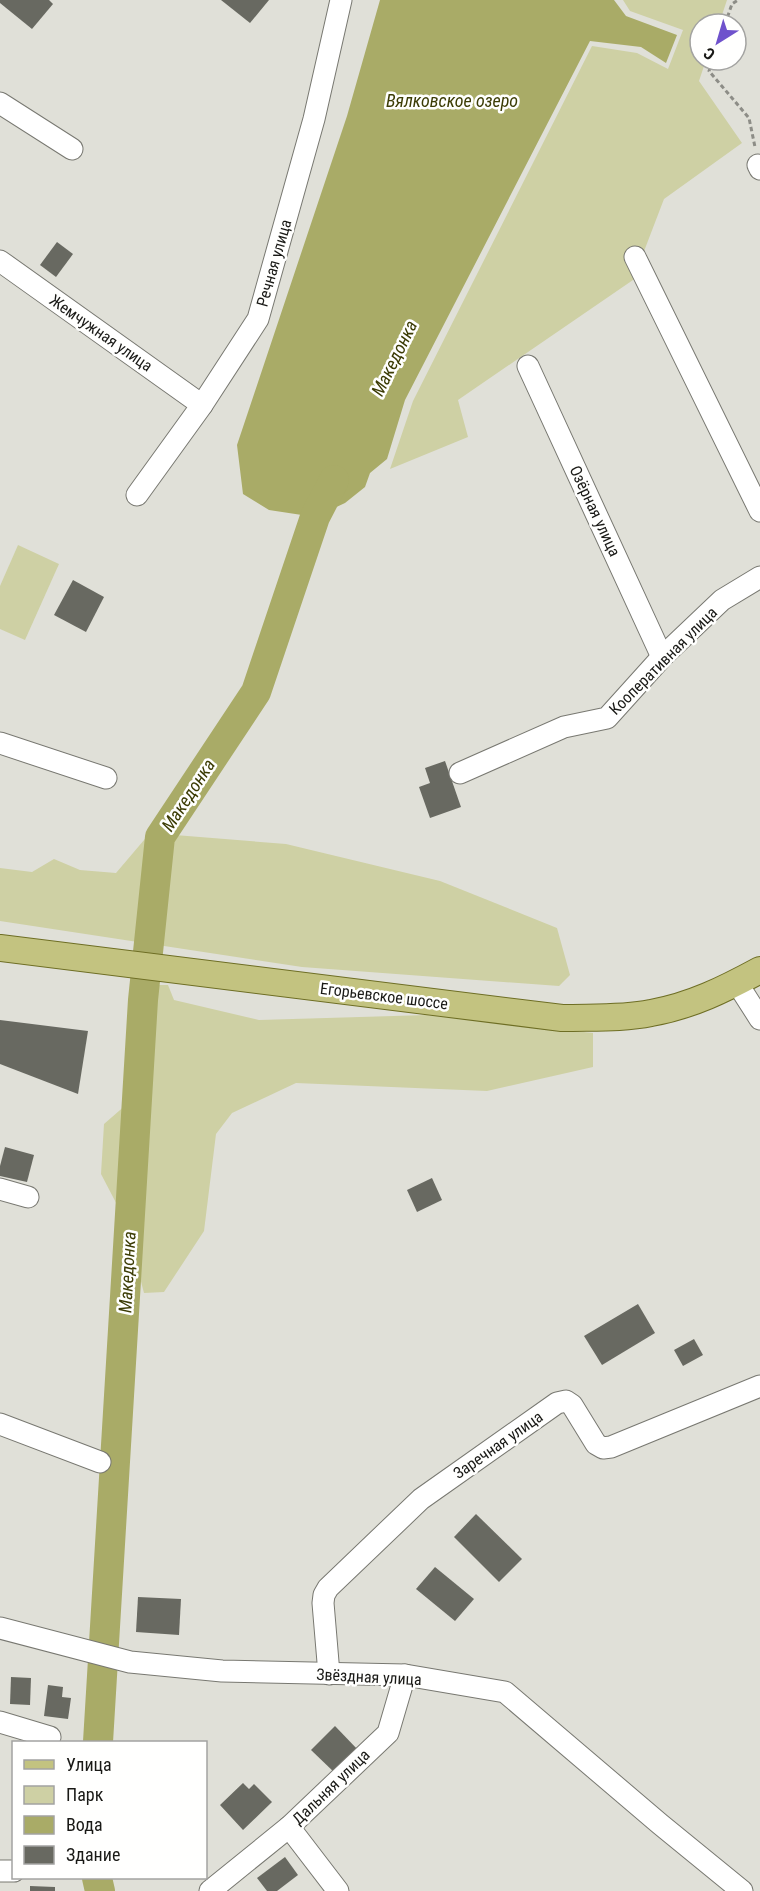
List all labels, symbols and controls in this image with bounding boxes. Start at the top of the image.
north arrow [688,12,748,72]
text: С [700,43,719,64]
water label: Вялковское озеро [386,90,518,111]
street label: Речная улица [252,217,296,309]
street label: Жемчужная улица [46,290,156,376]
water label: Македонка [367,317,421,399]
street label: Озёрная улица [566,463,624,559]
street label: Кооперативная улица [605,603,721,719]
water label: Македонка [157,755,219,835]
street label: Егорьевское шоссе [319,979,449,1013]
water label: Македонка [114,1231,140,1313]
street label: Заречная улица [450,1407,546,1483]
street label: Звёздная улица [316,1665,422,1689]
legend [12,1741,207,1879]
street label: Дальняя улица [288,1745,374,1829]
text: Улица [66,1754,112,1775]
text: Парк [66,1784,104,1805]
text: Вода [66,1814,103,1835]
text: Здание [66,1844,120,1865]

